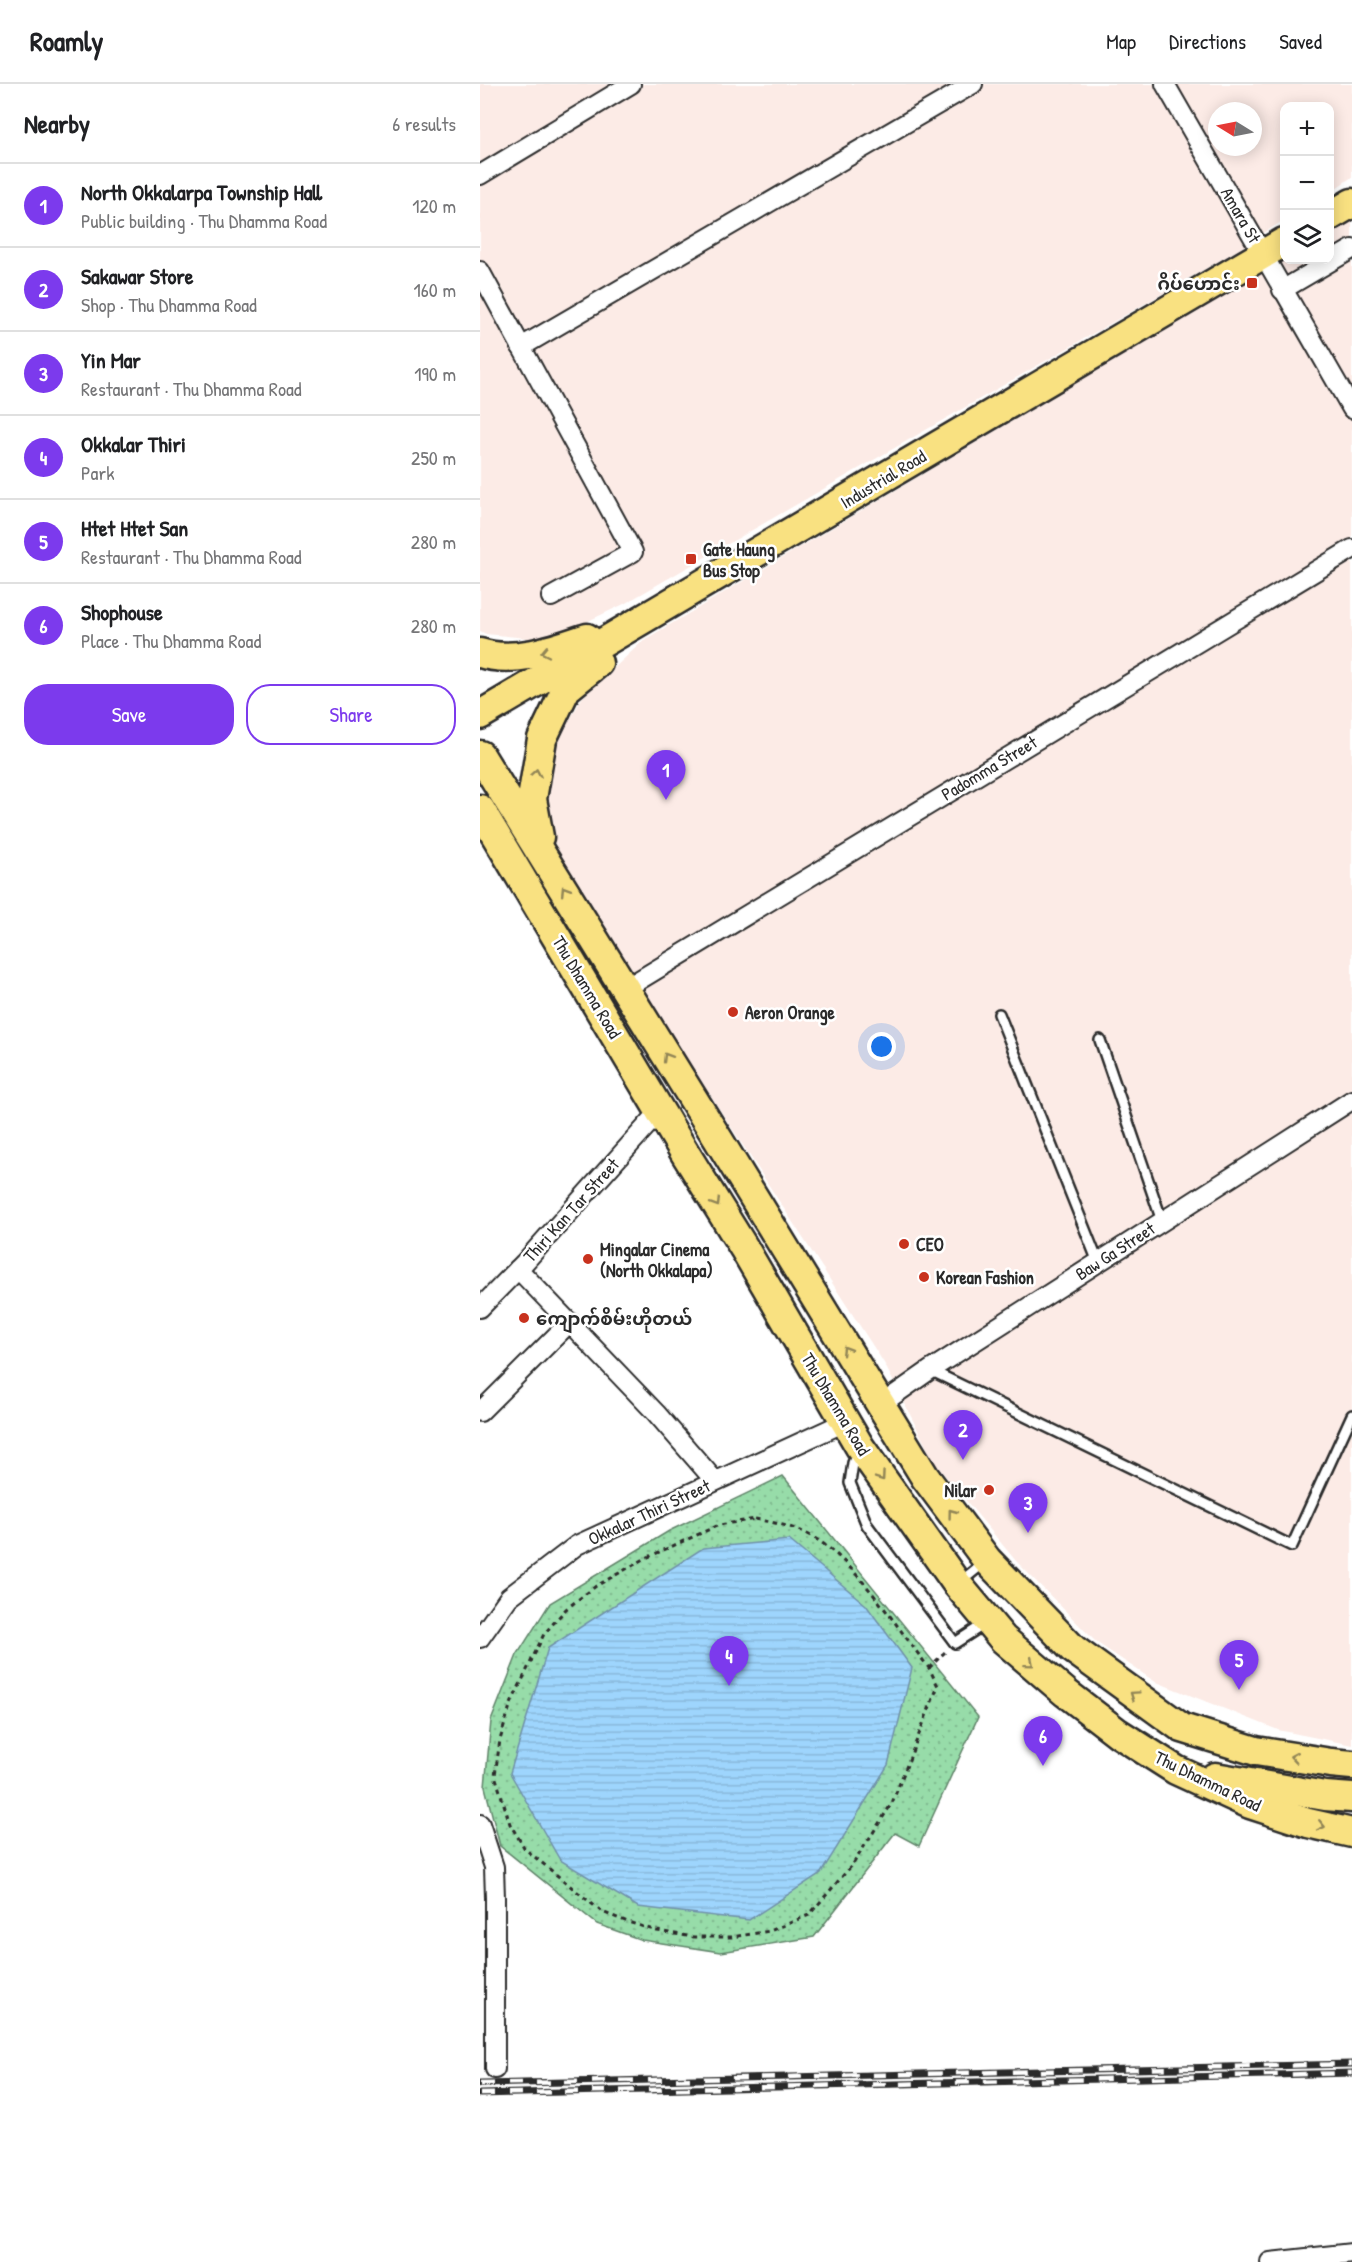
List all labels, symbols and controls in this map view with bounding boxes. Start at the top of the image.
text: Roamly [30,22,103,60]
text: Map [1106,27,1136,56]
text: Directions [1169,27,1246,56]
text: Saved [1279,27,1322,56]
north arrow [1208,102,1262,156]
map controls [1280,102,1334,264]
button: + [1280,102,1334,156]
text: Nearby [24,106,90,141]
text: 6 results [392,110,456,137]
button: − [1280,156,1334,210]
text: North Okkalarpa Township Hall [81,177,322,207]
street label: Amara St [1215,182,1267,248]
text: 1 [40,192,47,219]
text: 120 m [412,192,456,219]
text: Public building · Thu Dhamma Road [81,207,327,234]
button: layers [1280,210,1334,264]
text: Sakawar Store [81,261,194,291]
place label: ဂိပ်ဟောင်း [1158,271,1240,296]
text: 2 [39,276,48,303]
text: 160 m [414,276,456,303]
marker: ဂိပ်ဟောင်း [1245,276,1259,290]
text: Shop · Thu Dhamma Road [81,291,257,318]
text: Yin Mar [81,345,141,375]
text: 3 [39,360,48,387]
text: 190 m [414,360,456,387]
text: Restaurant · Thu Dhamma Road [81,375,302,402]
text: Okkalar Thiri [81,429,186,459]
text: 4 [40,444,47,471]
text: 250 m [411,444,456,471]
street label: Industrial Road [835,444,931,514]
text: Park [81,459,114,486]
text: Htet Htet San [81,513,188,543]
text: 5 [39,528,48,555]
text: 280 m [411,528,456,555]
place label: Gate Haung Bus Stop [703,537,775,584]
text: Restaurant · Thu Dhamma Road [81,543,302,570]
marker: Gate Haung Bus Stop [684,552,698,566]
text: Shophouse [81,597,163,627]
text: 6 [40,612,47,639]
text: 280 m [411,612,456,639]
text: Place · Thu Dhamma Road [81,627,261,654]
one-way arrow [540,644,550,657]
button: Save [24,684,234,745]
button: Share [246,684,456,745]
street label: Padomma Street [936,729,1042,806]
pin: 1 [646,750,686,800]
one-way arrow [529,769,542,779]
one-way arrow [561,886,573,896]
street label: Thu Dhamma Road [546,931,628,1043]
place label: Aeron Orange [745,1000,836,1026]
marker: Aeron Orange [726,1005,740,1019]
your location [867,1032,896,1061]
one-way arrow [662,1053,674,1063]
street label: Thiri Kan Tar Street [517,1152,625,1268]
one-way arrow [708,1196,719,1207]
street label: Baw Ga Street [1070,1215,1160,1286]
place label: CEO [916,1232,944,1257]
place label: Mingalar Cinema (North Okkalapa) [600,1237,713,1284]
marker: CEO [897,1237,911,1251]
marker: Mingalar Cinema (North Okkalapa) [581,1252,595,1266]
place label: Korean Fashion [936,1265,1034,1290]
marker: Korean Fashion [917,1270,931,1284]
place label: ကျောက်စိမ်းဟိုတယ် [536,1306,692,1334]
marker: ကျောက်စိမ်းဟိုတယ် [517,1311,531,1325]
one-way arrow [842,1346,854,1356]
street label: Thu Dhamma Road [795,1348,877,1460]
pin: 2 [944,1410,982,1460]
one-way arrow [874,1471,885,1482]
street label: Okkalar Thiri Street [584,1472,715,1551]
place label: Nilar [945,1478,977,1503]
marker: Nilar [982,1483,996,1497]
pin: 3 [1008,1484,1048,1533]
one-way arrow [948,1509,959,1520]
pin: 4 [710,1636,748,1686]
pin: 5 [1220,1640,1258,1690]
one-way arrow [1023,1656,1034,1667]
one-way arrow [1130,1691,1141,1702]
pin: 6 [1024,1716,1062,1766]
street label: Thu Dhamma Road [1151,1744,1265,1818]
one-way arrow [1289,1752,1299,1764]
one-way arrow [1316,1818,1326,1831]

